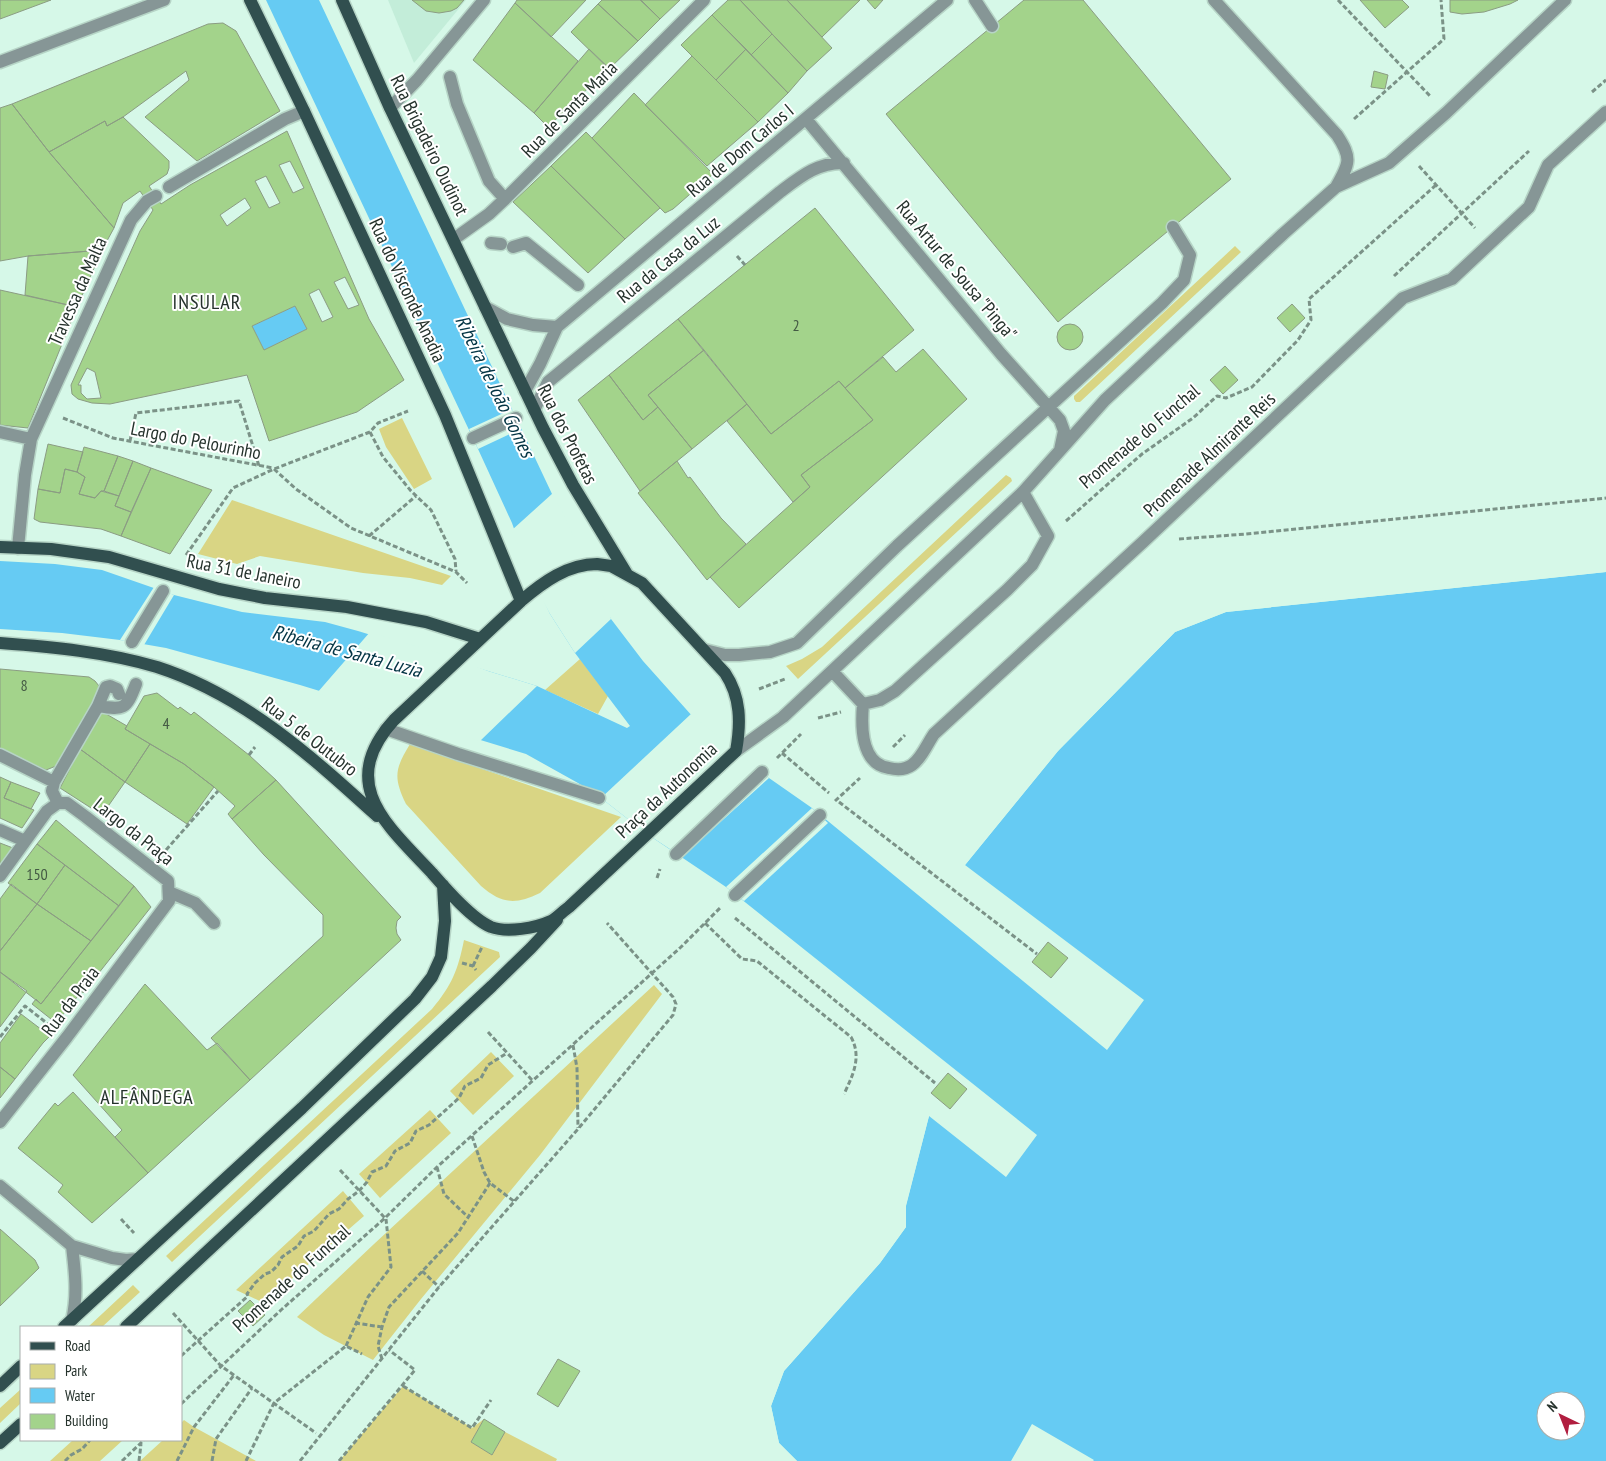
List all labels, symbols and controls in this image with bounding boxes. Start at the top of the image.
street label: Rua de Santa Maria [516,56,622,162]
street label: Rua Brigadeiro Oudinot [386,71,475,220]
street label: Rua de Dom Carlos I [682,98,798,202]
street label: Rua Artur de Sousa "Pinga" [892,195,1022,345]
street label: Rua da Casa da Luz [612,210,724,308]
street label: Rua do Visconde Anadia [364,214,452,366]
street label: Travessa da Malta [42,233,112,349]
district label: INSULAR [173,289,241,315]
water label: Ribeira de João Gomes [449,311,542,463]
house number: 2 [792,315,800,335]
street label: Promenade do Funchal [1074,378,1205,493]
street label: Rua dos Profetas [533,380,603,488]
street label: Promenade Almirante Reis [1138,387,1280,521]
street label: Largo do Pelourinho [129,416,263,464]
street label: Rua 31 de Janeiro [185,548,303,594]
water label: Ribeira de Santa Luzia [270,619,425,684]
house number: 8 [20,675,28,695]
street label: Rua 5 de Outubro [257,691,363,781]
house number: 4 [162,713,170,733]
street label: Praça da Autonomia [610,737,722,843]
street label: Largo da Praça [89,792,179,870]
house number: 150 [26,864,48,884]
street label: Rua da Praia [36,961,104,1041]
district label: ALFÂNDEGA [100,1084,194,1110]
street label: Promenade do Funchal [227,1219,355,1337]
legend [20,1326,182,1441]
text: Road [65,1336,91,1355]
text: Park [65,1361,87,1380]
text: Water [65,1386,96,1405]
north arrow [1536,1391,1586,1441]
text: N [1543,1397,1561,1416]
text: Building [65,1411,108,1430]

